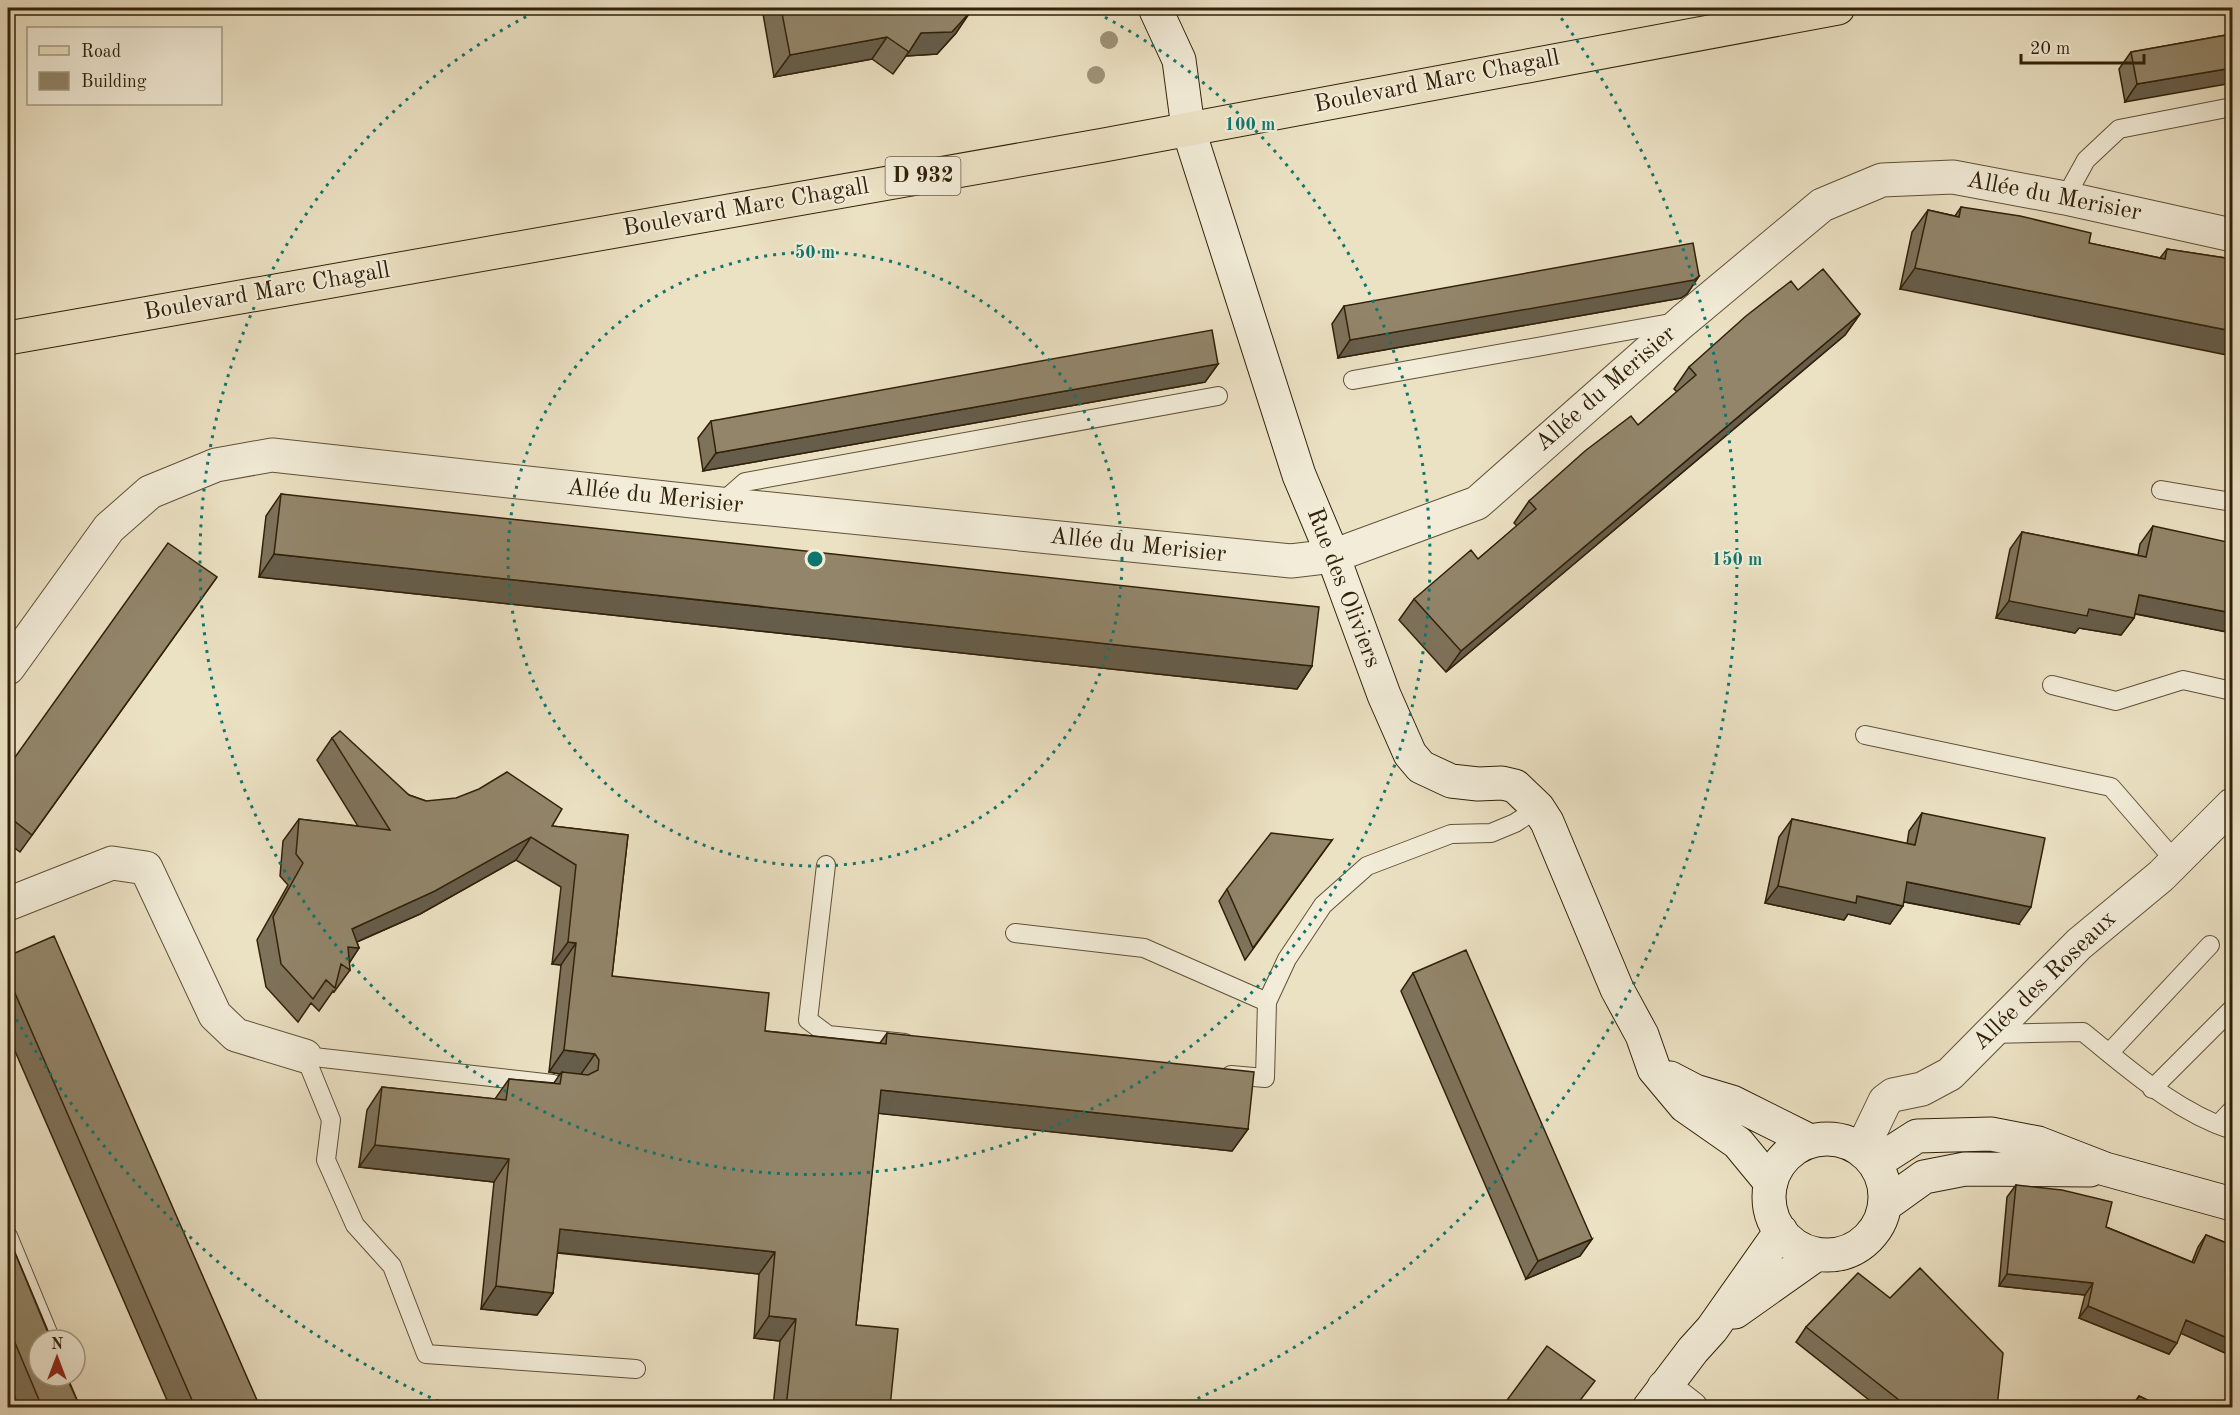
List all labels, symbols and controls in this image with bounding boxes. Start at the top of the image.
legend [27,27,222,105]
scale bar [2021,27,2144,65]
text: 20 m [2030,40,2070,58]
text: Road [81,43,121,61]
street label: Boulevard Marc Chagall [1312,46,1562,118]
text: Building [81,73,147,91]
text: 100 m [1225,116,1275,134]
road number: D 932 [886,157,960,195]
street label: Allée du Merisier [1965,168,2144,226]
street label: Boulevard Marc Chagall [621,175,871,241]
text: 50 m [795,244,835,262]
street label: Boulevard Marc Chagall [142,259,392,325]
street label: Allée du Merisier [1531,322,1681,456]
street label: Allée du Merisier [566,476,745,518]
street label: Rue des Oliviers [1302,505,1384,671]
street label: Allée du Merisier [1049,525,1228,567]
centre of rings [805,549,825,569]
text: 150 m [1712,551,1762,569]
street label: Allée des Roseaux [1969,907,2121,1055]
north arrow [27,1328,87,1388]
text: N [51,1337,64,1353]

